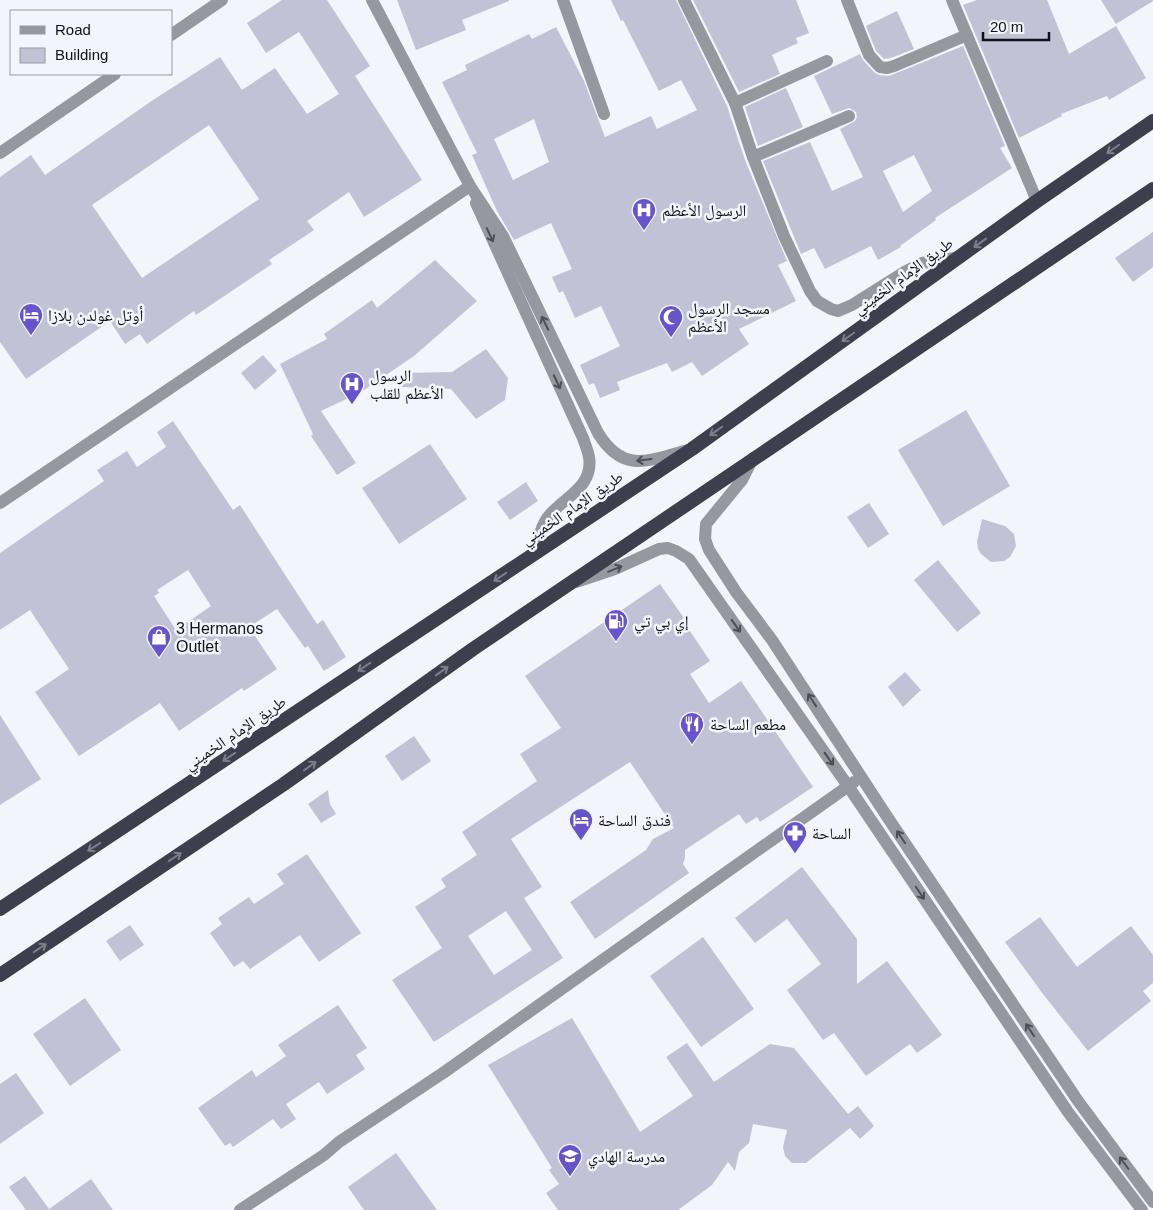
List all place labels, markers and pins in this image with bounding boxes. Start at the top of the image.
hospital icon: الرسول الأعظم [631,197,657,231]
place label: الرسول الأعظم [662,202,746,221]
place label: مسجد الرسول الأعظم [688,300,770,337]
hotel icon: أوتل غولدن بلازا [18,302,44,336]
mosque icon: مسجد الرسول الأعظم [658,304,684,338]
place label: أوتل غولدن بلازا [48,306,143,326]
place label: الرسول الأعظم للقلب [370,367,444,404]
hospital icon: الرسول الأعظم للقلب [339,371,365,405]
fuel station icon: إي بي تي [603,608,629,642]
place label: إي بي تي [634,613,689,634]
place label: 3 Hermanos Outlet [176,620,263,655]
shop icon: 3 Hermanos Outlet [146,624,172,658]
restaurant icon: مطعم الساحة [679,711,705,745]
place label: مطعم الساحة [710,716,786,735]
hotel icon: فندق الساحة [568,807,594,841]
place label: فندق الساحة [598,812,671,831]
pharmacy icon: الساحة [782,820,808,854]
place label: الساحة [812,825,851,842]
school or university icon: مدرسة الهادي [557,1143,583,1177]
place label: مدرسة الهادي [588,1148,665,1169]

